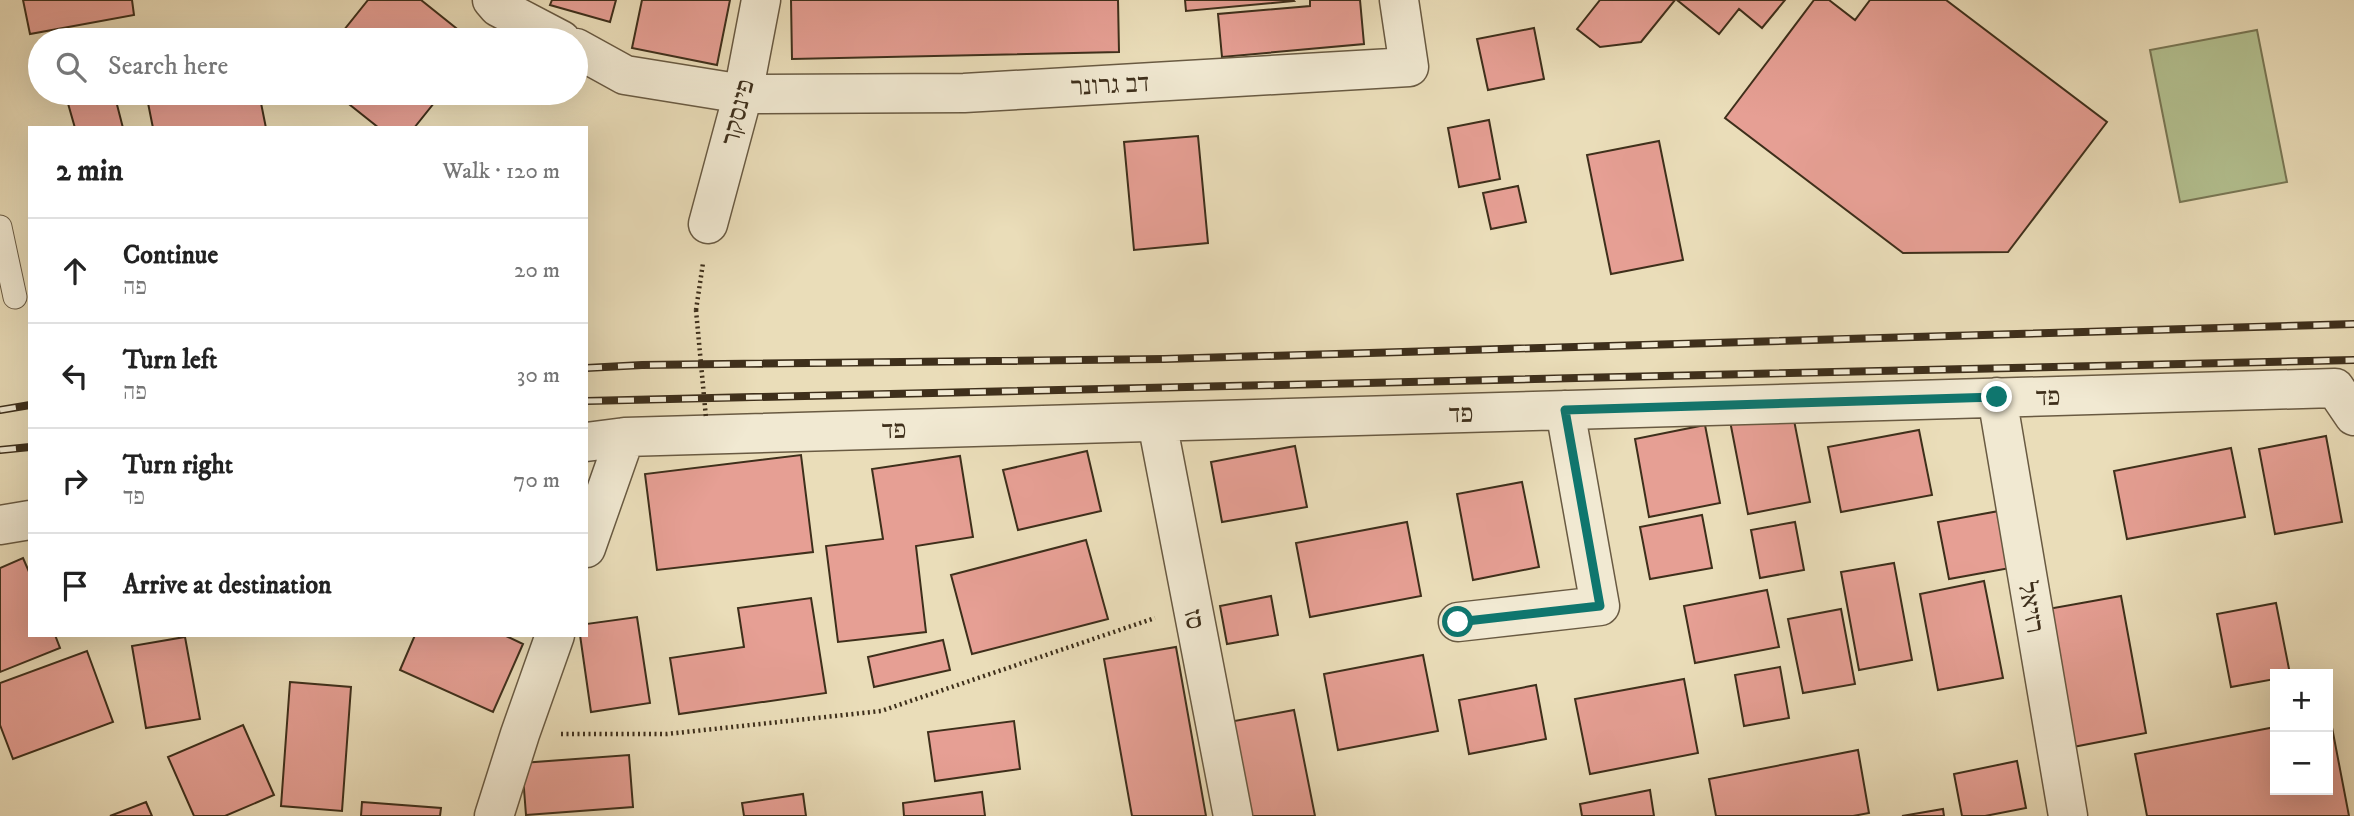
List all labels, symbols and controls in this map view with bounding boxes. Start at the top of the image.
search box [28,28,588,105]
icon: search [52,48,90,86]
text: Search here [108,50,228,83]
street label: דב גרונר [1070,67,1150,104]
street label: פינסקר [714,76,763,149]
text: 2 min [56,153,123,190]
text: Walk · 120 m [442,157,560,186]
text: Continue [123,239,218,272]
icon: ahead [56,252,94,290]
text: 20 m [514,256,560,285]
text: פה [123,273,147,302]
text: Turn left [123,344,217,377]
icon: left [56,357,94,395]
text: 30 m [517,361,560,390]
text: פה [123,378,147,407]
route end [1981,381,2012,412]
street label: פד [2035,381,2061,414]
street label: פד [1448,398,1474,431]
street label: פד [881,414,907,447]
text: Turn right [123,449,233,482]
icon: right [56,462,94,500]
text: 70 m [513,466,560,495]
text: פד [123,483,145,512]
icon: arrive [56,567,94,605]
text: Arrive at destination [123,569,332,602]
street label: רזיאל [2010,579,2051,636]
street label: סז [1175,606,1212,632]
route start [1442,606,1473,637]
map controls [2270,669,2333,795]
button: + [2270,669,2333,732]
button: − [2270,732,2333,795]

